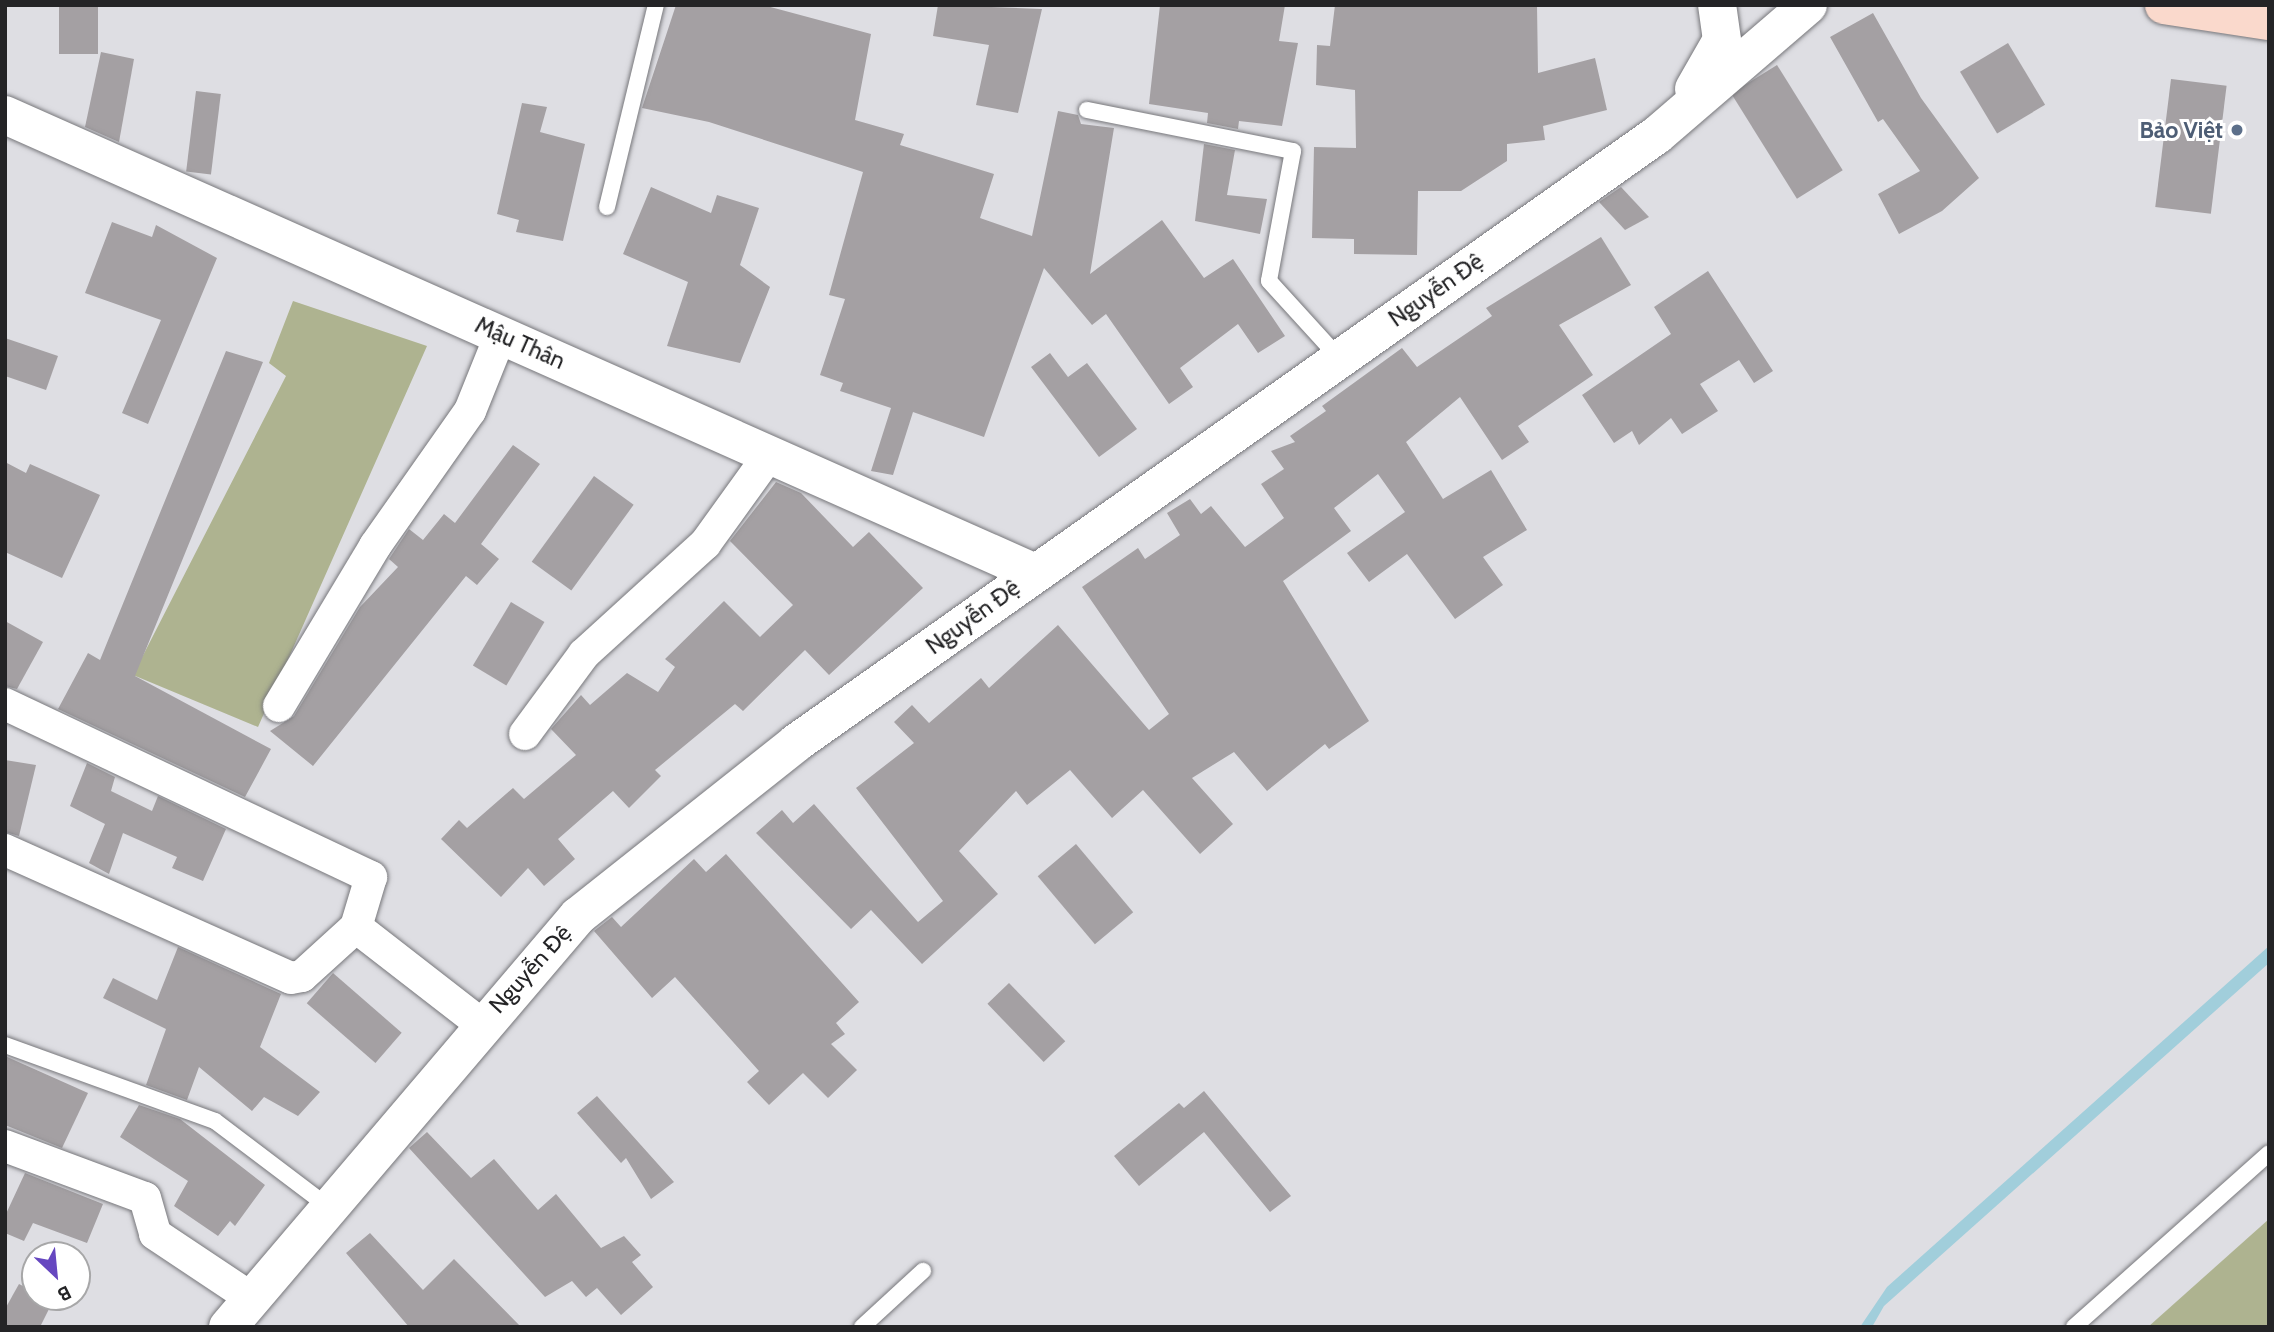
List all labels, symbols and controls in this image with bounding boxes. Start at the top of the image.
place label: Bảo Việt [2139,116,2223,144]
marker: Bảo Việt [2229,122,2245,138]
street label: Nguyễn Đệ [1383,247,1489,333]
street label: Mậu Thân [471,311,569,375]
street label: Nguyễn Đệ [921,574,1025,660]
street label: Nguyễn Đệ [483,919,577,1019]
north arrow [21,1241,91,1311]
text: B [54,1281,75,1306]

